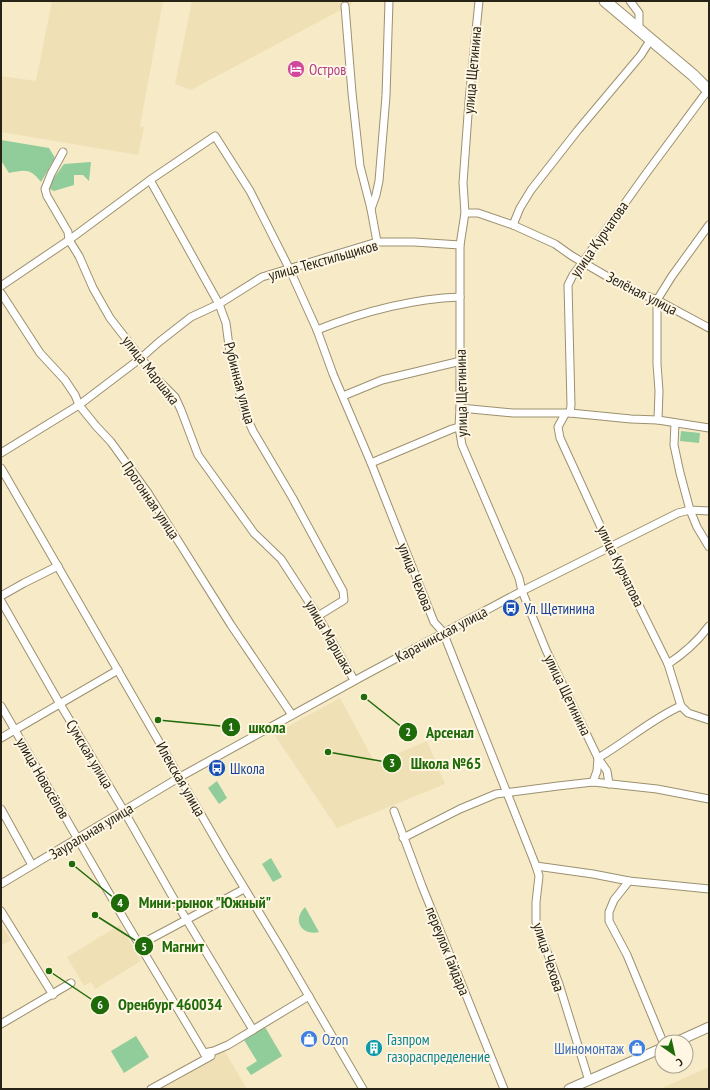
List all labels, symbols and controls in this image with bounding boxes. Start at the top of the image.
street label: улица Щетинина [459,25,485,115]
hotel icon: Остров [286,59,306,79]
place label: Остров [309,60,346,79]
street label: улица Курчатова [566,197,632,281]
street label: улица Текстильщиков [266,235,380,285]
street label: Зелёная улица [603,267,681,319]
street label: улица Маршака [118,332,184,408]
street label: Рубинная улица [220,340,260,426]
street label: улица Щетинина [451,349,471,437]
street label: Прогонная улица [118,457,184,543]
street label: улица Курчатова [593,522,649,610]
street label: улица Чехова [394,540,438,614]
street label: улица Маршака [301,596,359,678]
bus stop icon: Ул. Щетинина [501,598,521,618]
place label: Ул. Щетинина [524,599,595,618]
street label: Карачинская улица [392,602,490,666]
street label: улица Щетинина [540,651,596,739]
callout: школа [221,713,294,741]
street label: Сумская улица [62,716,118,792]
text: школа [248,717,286,737]
callout: Арсенал [398,718,482,746]
text: 1 [228,719,234,734]
text: Арсенал [425,722,474,742]
text: 2 [405,724,411,739]
street label: улица Новосёлов [12,734,74,822]
street label: Илекская улица [152,738,210,820]
callout: Школа №65 [382,749,489,777]
text: Школа №65 [411,753,481,773]
text: 3 [389,755,395,770]
bus stop icon: Школа [207,758,227,778]
place label: Школа [230,759,265,778]
street label: Зауральная улица [46,798,136,864]
callout: Мини-рынок "Южный" [110,889,280,917]
text: Мини-рынок "Южный" [139,892,271,912]
text: 4 [117,895,123,910]
street label: переулок Гайдара [422,904,474,998]
street label: улица Чехова [529,920,569,994]
callout: Магнит [134,932,212,960]
text: Магнит [162,936,204,956]
text: 5 [141,939,147,954]
callout: Оренбург 460034 [90,991,230,1019]
text: Оренбург 460034 [118,994,222,1014]
text: 6 [97,997,103,1012]
shop icon: Ozon [299,1029,319,1049]
place label: Ozon [322,1030,348,1049]
place label: Газпром газораспределение [387,1030,490,1066]
north arrow [654,1034,694,1074]
building icon: Газпром газораспределение [364,1038,384,1058]
shop icon: Шиномонтаж [627,1038,647,1058]
place label: Шиномонтаж [554,1039,625,1058]
text: С [674,1055,686,1070]

